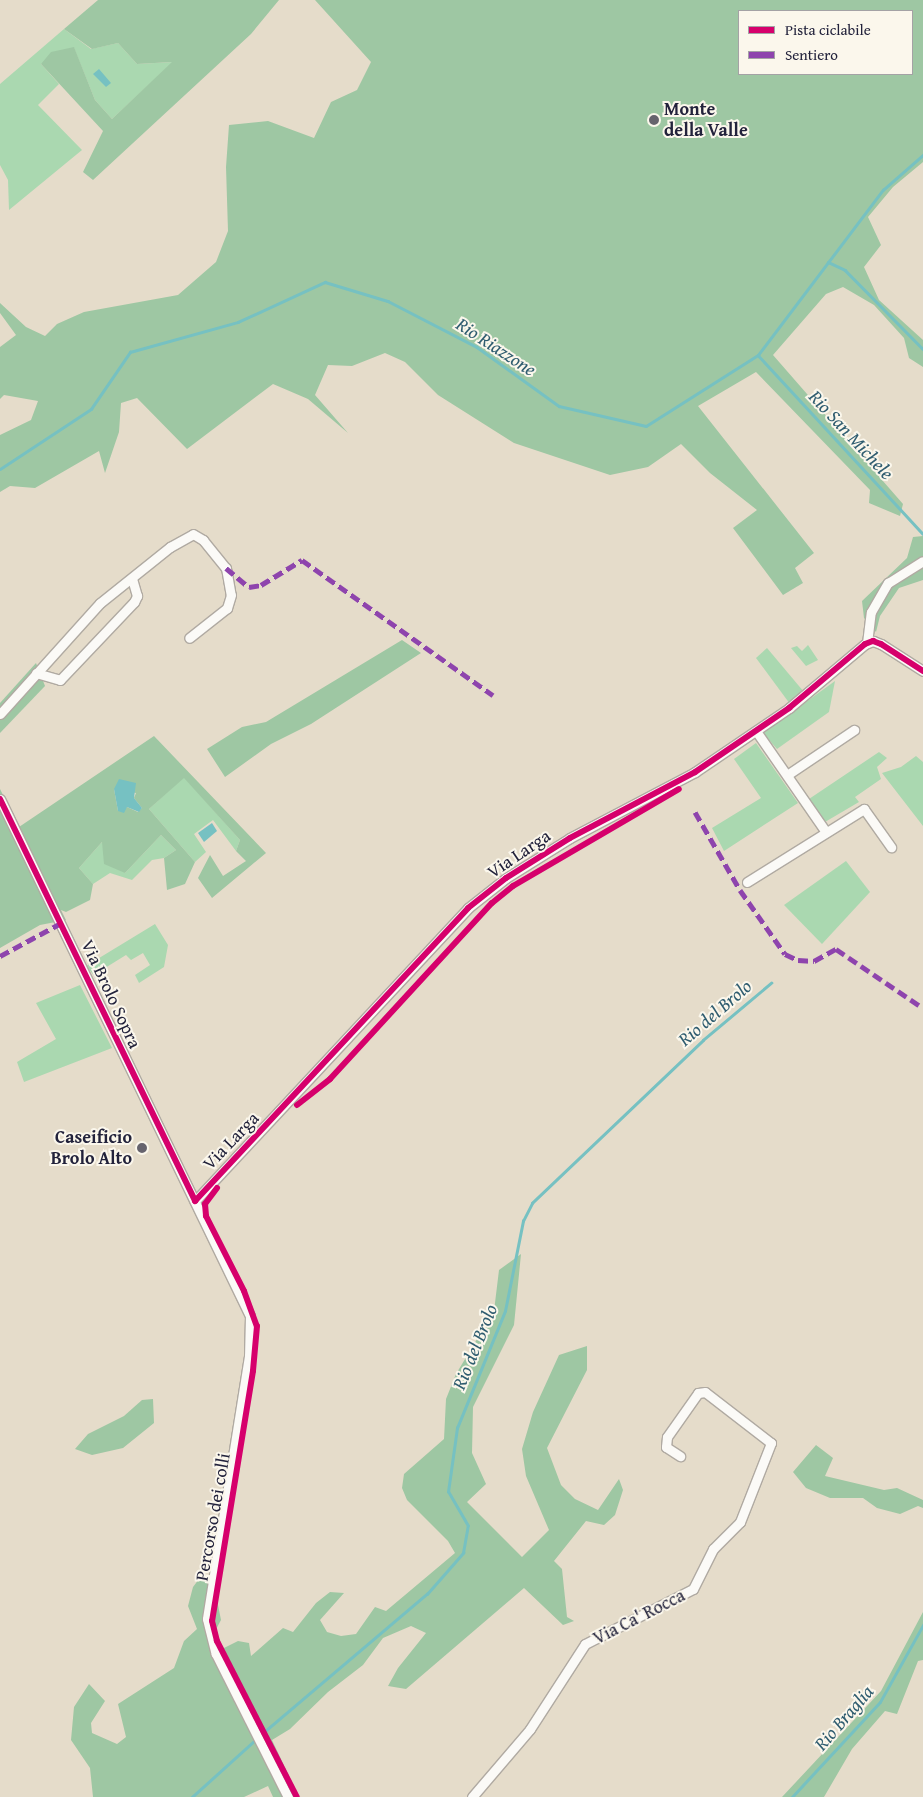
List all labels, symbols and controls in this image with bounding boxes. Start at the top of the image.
legend [738,10,913,75]
text: Pista ciclabile [785,19,871,40]
text: Sentiero [785,44,838,65]
place label: Monte della Valle [664,99,748,142]
marker: Monte della Valle [648,114,660,126]
water label: Rio Riazzone [452,313,540,381]
water label: Rio San Michele [804,386,898,484]
street label: Via Larga [483,825,555,883]
street label: Via Brolo Sopra [76,936,146,1052]
water label: Rio del Brolo [674,975,756,1051]
street label: Via Larga [198,1108,264,1174]
place label: Caseificio Brolo Alto [51,1127,132,1170]
marker: Caseificio Brolo Alto [136,1142,148,1154]
water label: Rio del Brolo [448,1301,502,1393]
street label: Percorso dei colli [191,1451,235,1583]
street label: Via Ca' Rocca [589,1585,689,1649]
water label: Rio Braglia [810,1681,878,1755]

